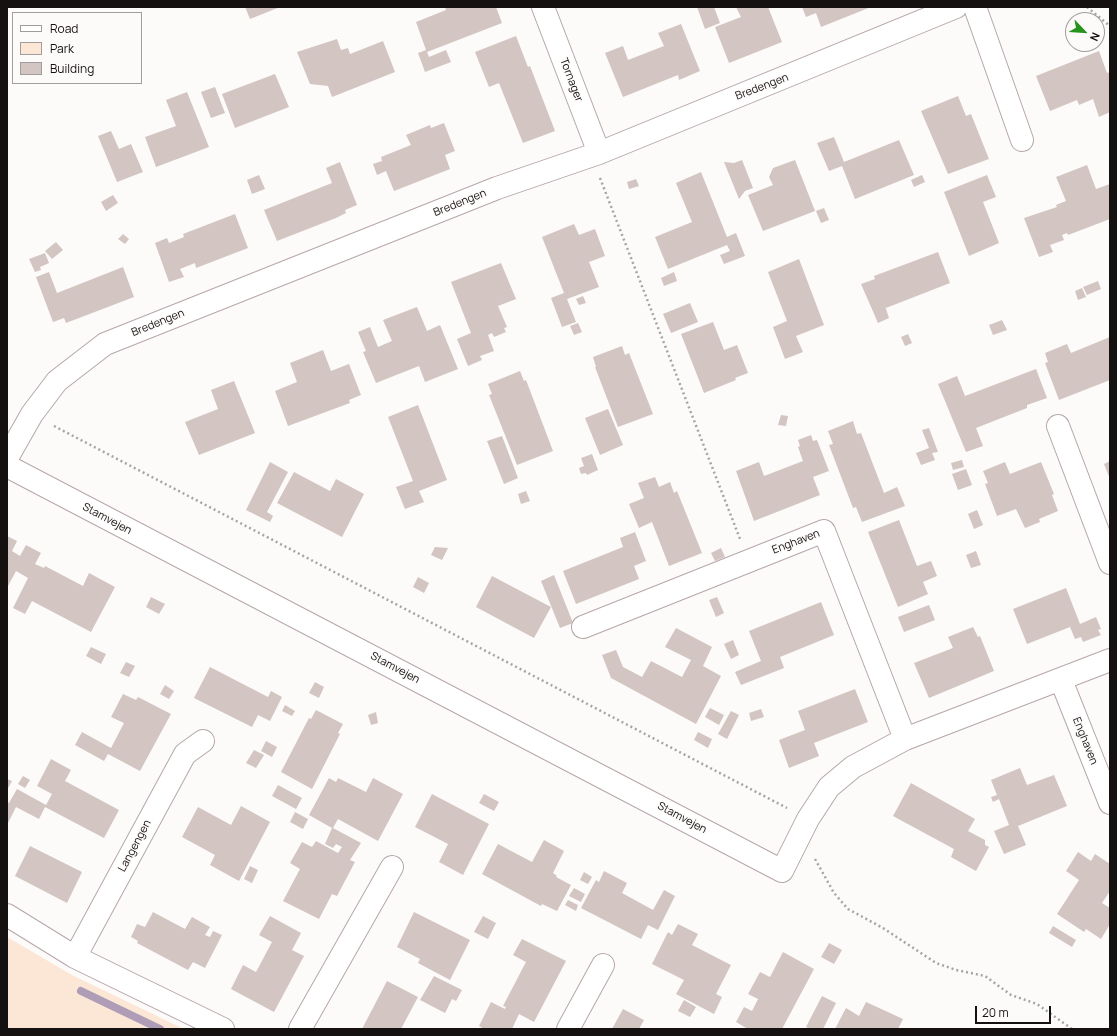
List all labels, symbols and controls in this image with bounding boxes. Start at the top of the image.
legend [12,12,142,84]
north arrow [1065,12,1105,52]
text: Road [50,20,78,37]
text: N [1087,30,1104,44]
text: Park [50,40,74,57]
street label: Tornager [557,56,585,104]
text: Building [50,60,94,77]
street label: Bredengen [734,71,790,103]
street label: Bredengen [432,186,488,220]
street label: Bredengen [130,306,186,340]
street label: Stamvejen [80,501,134,537]
street label: Enghaven [770,527,822,557]
street label: Stamvejen [368,650,422,686]
street label: Enghaven [1070,715,1100,767]
street label: Stamvejen [655,800,709,836]
street label: Langengen [116,818,154,874]
scale bar [977,998,1053,1024]
text: 20 m [982,1004,1009,1021]

